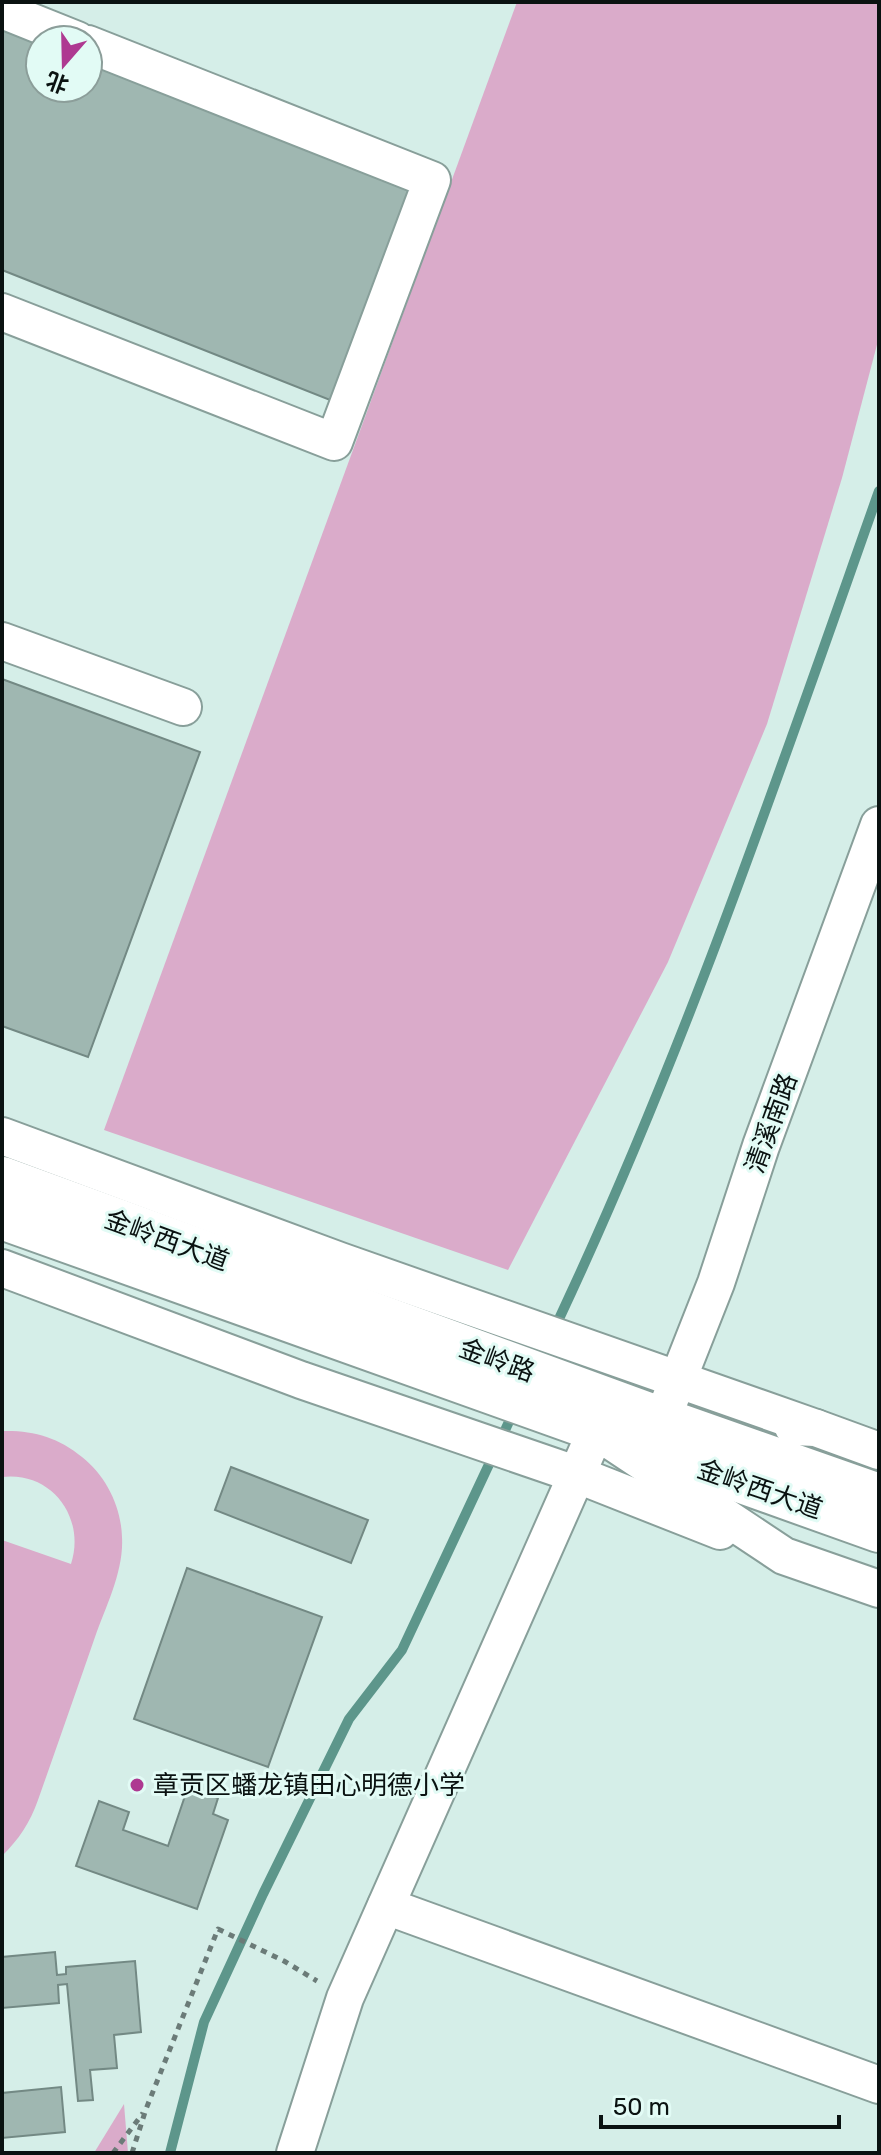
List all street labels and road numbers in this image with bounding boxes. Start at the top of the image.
street label: 清溪南路 [739,1069,804,1177]
street label: 金岭西大道 [100,1204,233,1277]
street label: 金岭路 [455,1333,539,1388]
street label: 金岭西大道 [693,1454,826,1525]

